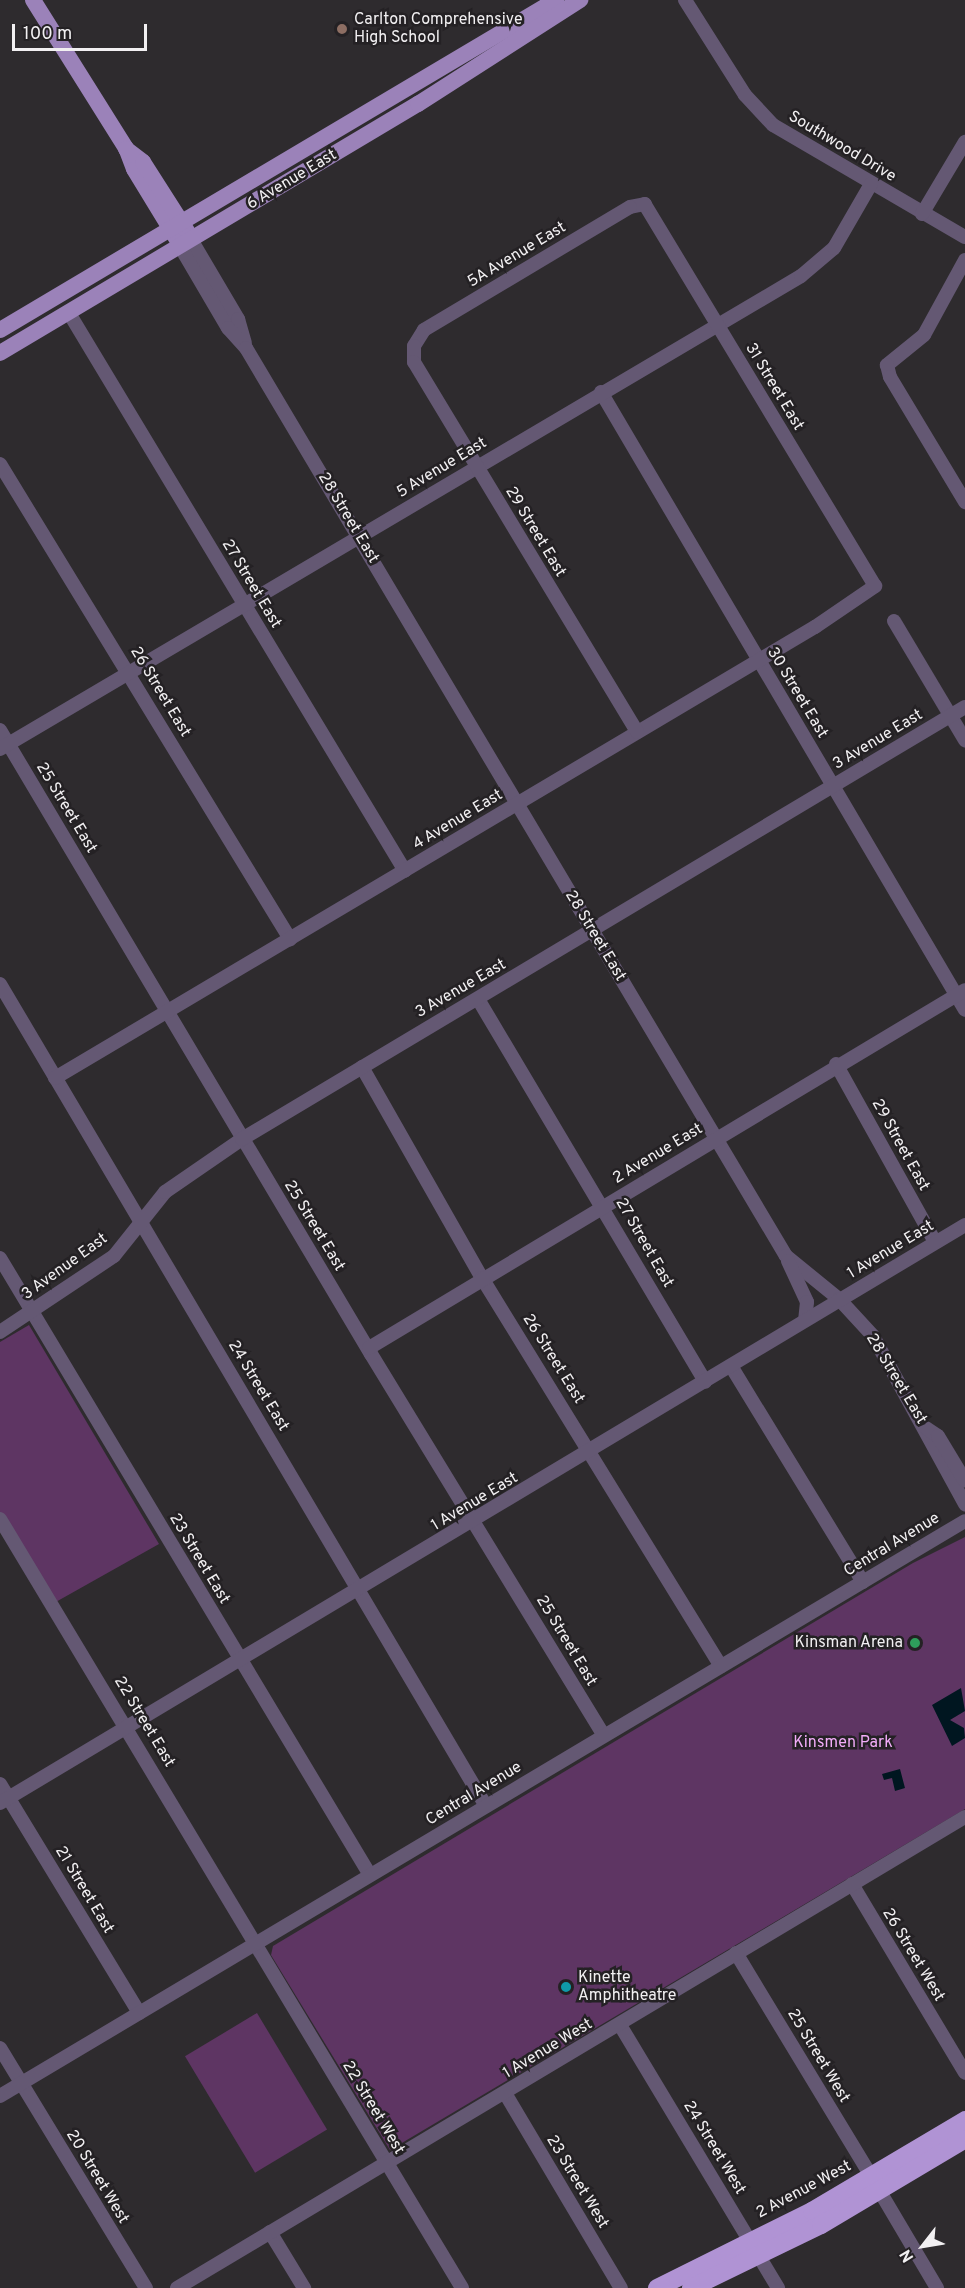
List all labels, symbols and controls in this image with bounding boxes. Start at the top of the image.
place label: Carlton Comprehensive High School [354,10,523,48]
scale bar [15,12,150,50]
marker: Carlton Comprehensive High School [335,22,349,36]
text: 100 m [23,23,72,46]
street label: Southwood Drive [785,107,899,187]
street label: 6 Avenue East [243,146,341,214]
street label: 5A Avenue East [464,218,570,292]
street label: 31 Street East [740,340,808,434]
street label: 5 Avenue East [393,433,491,503]
street label: 28 Street East [313,469,383,567]
street label: 29 Street East [500,483,570,581]
street label: 27 Street East [217,536,285,632]
street label: 26 Street East [125,643,195,741]
street label: 30 Street East [762,644,832,742]
street label: 3 Avenue East [829,706,927,774]
street label: 25 Street East [31,759,101,857]
street label: 4 Avenue East [409,785,507,855]
street label: 28 Street East [560,887,630,985]
street label: 3 Avenue East [412,955,510,1023]
street label: 29 Street East [867,1096,933,1194]
street label: 2 Avenue East [609,1119,707,1189]
street label: 25 Street East [279,1177,349,1275]
street label: 27 Street East [610,1195,678,1291]
street label: 1 Avenue East [844,1216,938,1284]
street label: 3 Avenue East [18,1229,112,1305]
street label: 26 Street East [518,1311,588,1407]
street label: 28 Street East [861,1330,931,1428]
street label: 24 Street East [223,1337,293,1435]
street label: 1 Avenue East [428,1468,522,1536]
street label: Central Avenue [840,1509,944,1581]
street label: 23 Street East [164,1510,234,1608]
street label: 25 Street East [531,1592,601,1690]
place label: Kinsman Arena [794,1633,903,1653]
marker: Kinsman Arena [908,1636,922,1650]
street label: 22 Street East [109,1673,179,1771]
park label: Kinsmen Park [793,1733,893,1753]
street label: Central Avenue [422,1758,526,1830]
street label: 21 Street East [50,1843,118,1937]
street label: 26 Street West [878,1905,948,2005]
place label: Kinette Amphitheatre [578,1968,676,2006]
marker: Kinette Amphitheatre [559,1980,573,1994]
street label: 25 Street West [782,2006,854,2106]
street label: 1 Avenue West [499,2015,597,2083]
street label: 22 Street West [337,2058,409,2158]
street label: 24 Street West [678,2098,750,2198]
street label: 20 Street West [61,2126,133,2228]
street label: 23 Street West [541,2132,613,2232]
street label: 2 Avenue West [753,2157,855,2223]
north arrow [893,2216,953,2276]
text: N [896,2245,919,2265]

